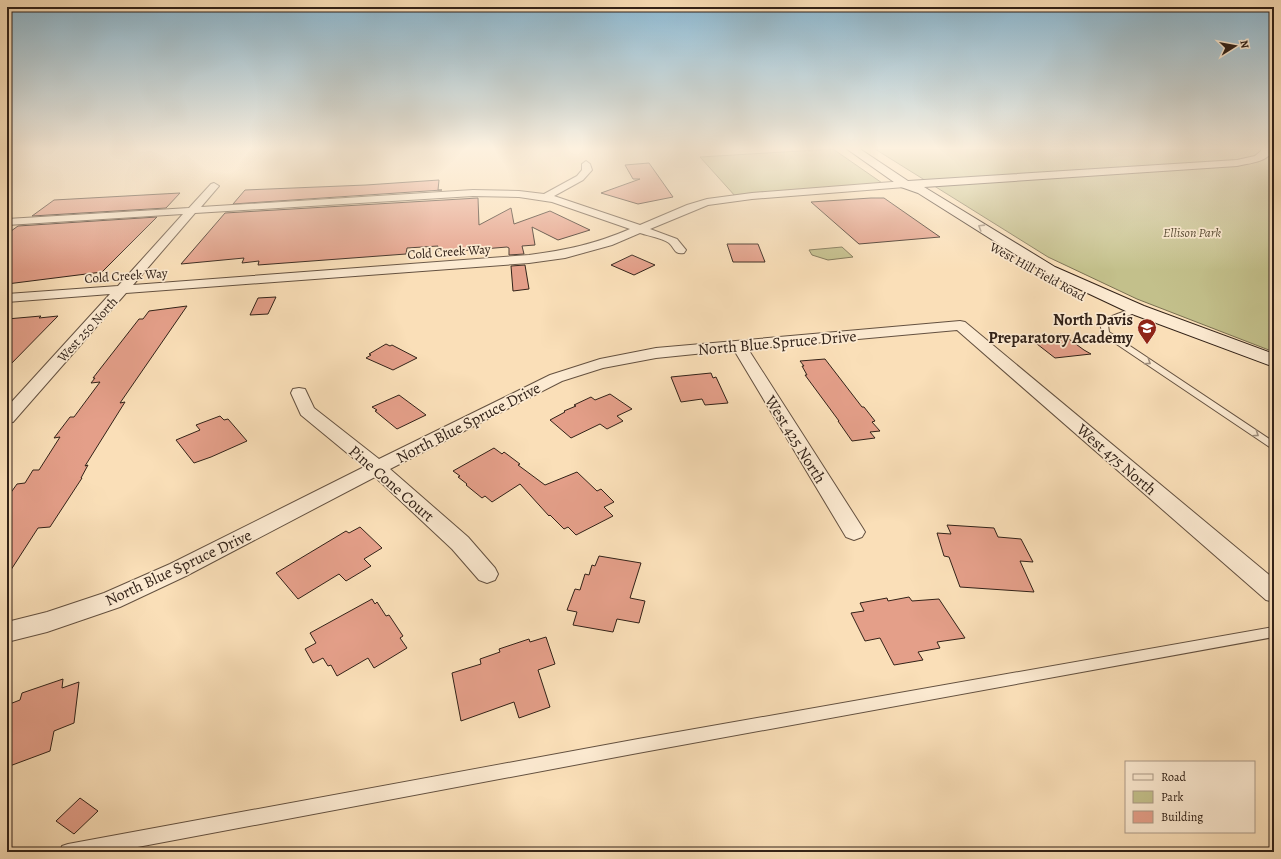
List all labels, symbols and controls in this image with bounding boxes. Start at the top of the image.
north arrow [1215,26,1255,66]
text: N [1236,39,1252,50]
one-way arrow [978,224,985,231]
park label: Ellison Park [1163,224,1221,241]
street label: West Hill Field Road [986,238,1089,305]
street label: Cold Creek Way [407,240,491,263]
street label: Cold Creek Way [84,264,168,287]
street label: West 250 North [53,293,121,366]
place label: North Davis Preparatory Academy [988,309,1134,349]
school or university icon: North Davis Preparatory Academy [1136,317,1158,345]
street label: North Blue Spruce Drive [697,325,857,361]
one-way arrow [1144,357,1151,364]
street label: North Blue Spruce Drive [393,377,544,469]
street label: West 425 North [759,391,831,488]
street label: West 475 North [1071,418,1161,501]
one-way arrow [1252,429,1259,436]
street label: Pine Cone Court [344,440,439,527]
street label: North Blue Spruce Drive [102,524,255,612]
legend [1125,761,1255,833]
text: Road [1161,769,1187,785]
text: Park [1161,789,1184,805]
text: Building [1161,809,1203,825]

